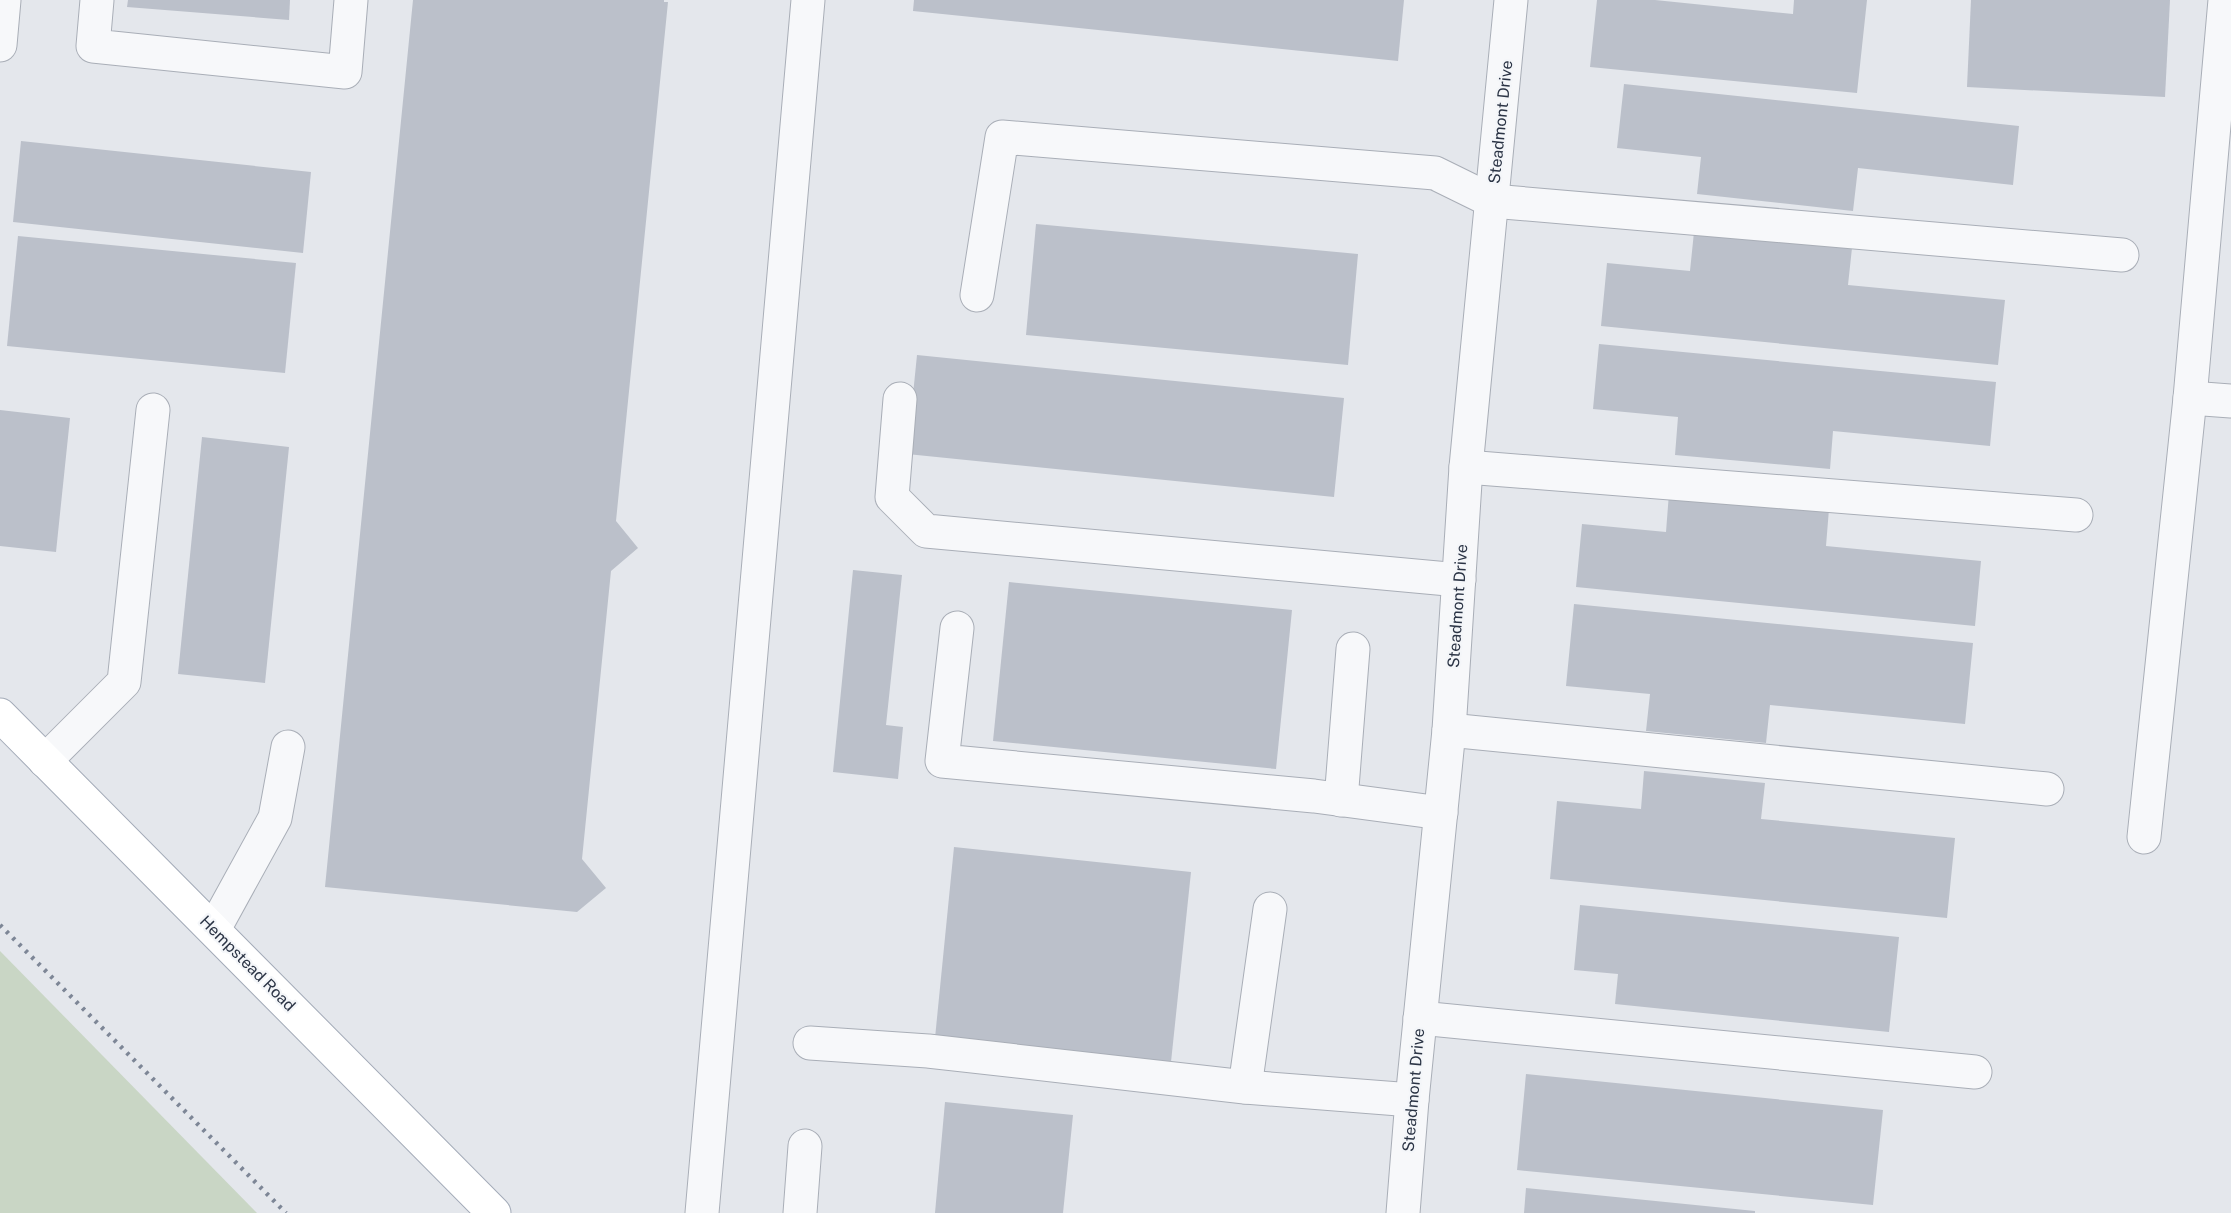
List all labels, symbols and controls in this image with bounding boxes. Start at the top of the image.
street label: Steadmont Drive [1485,59,1516,185]
street label: Steadmont Drive [1444,543,1471,669]
street label: Hempstead Road [196,912,299,1015]
street label: Steadmont Drive [1399,1027,1428,1153]

